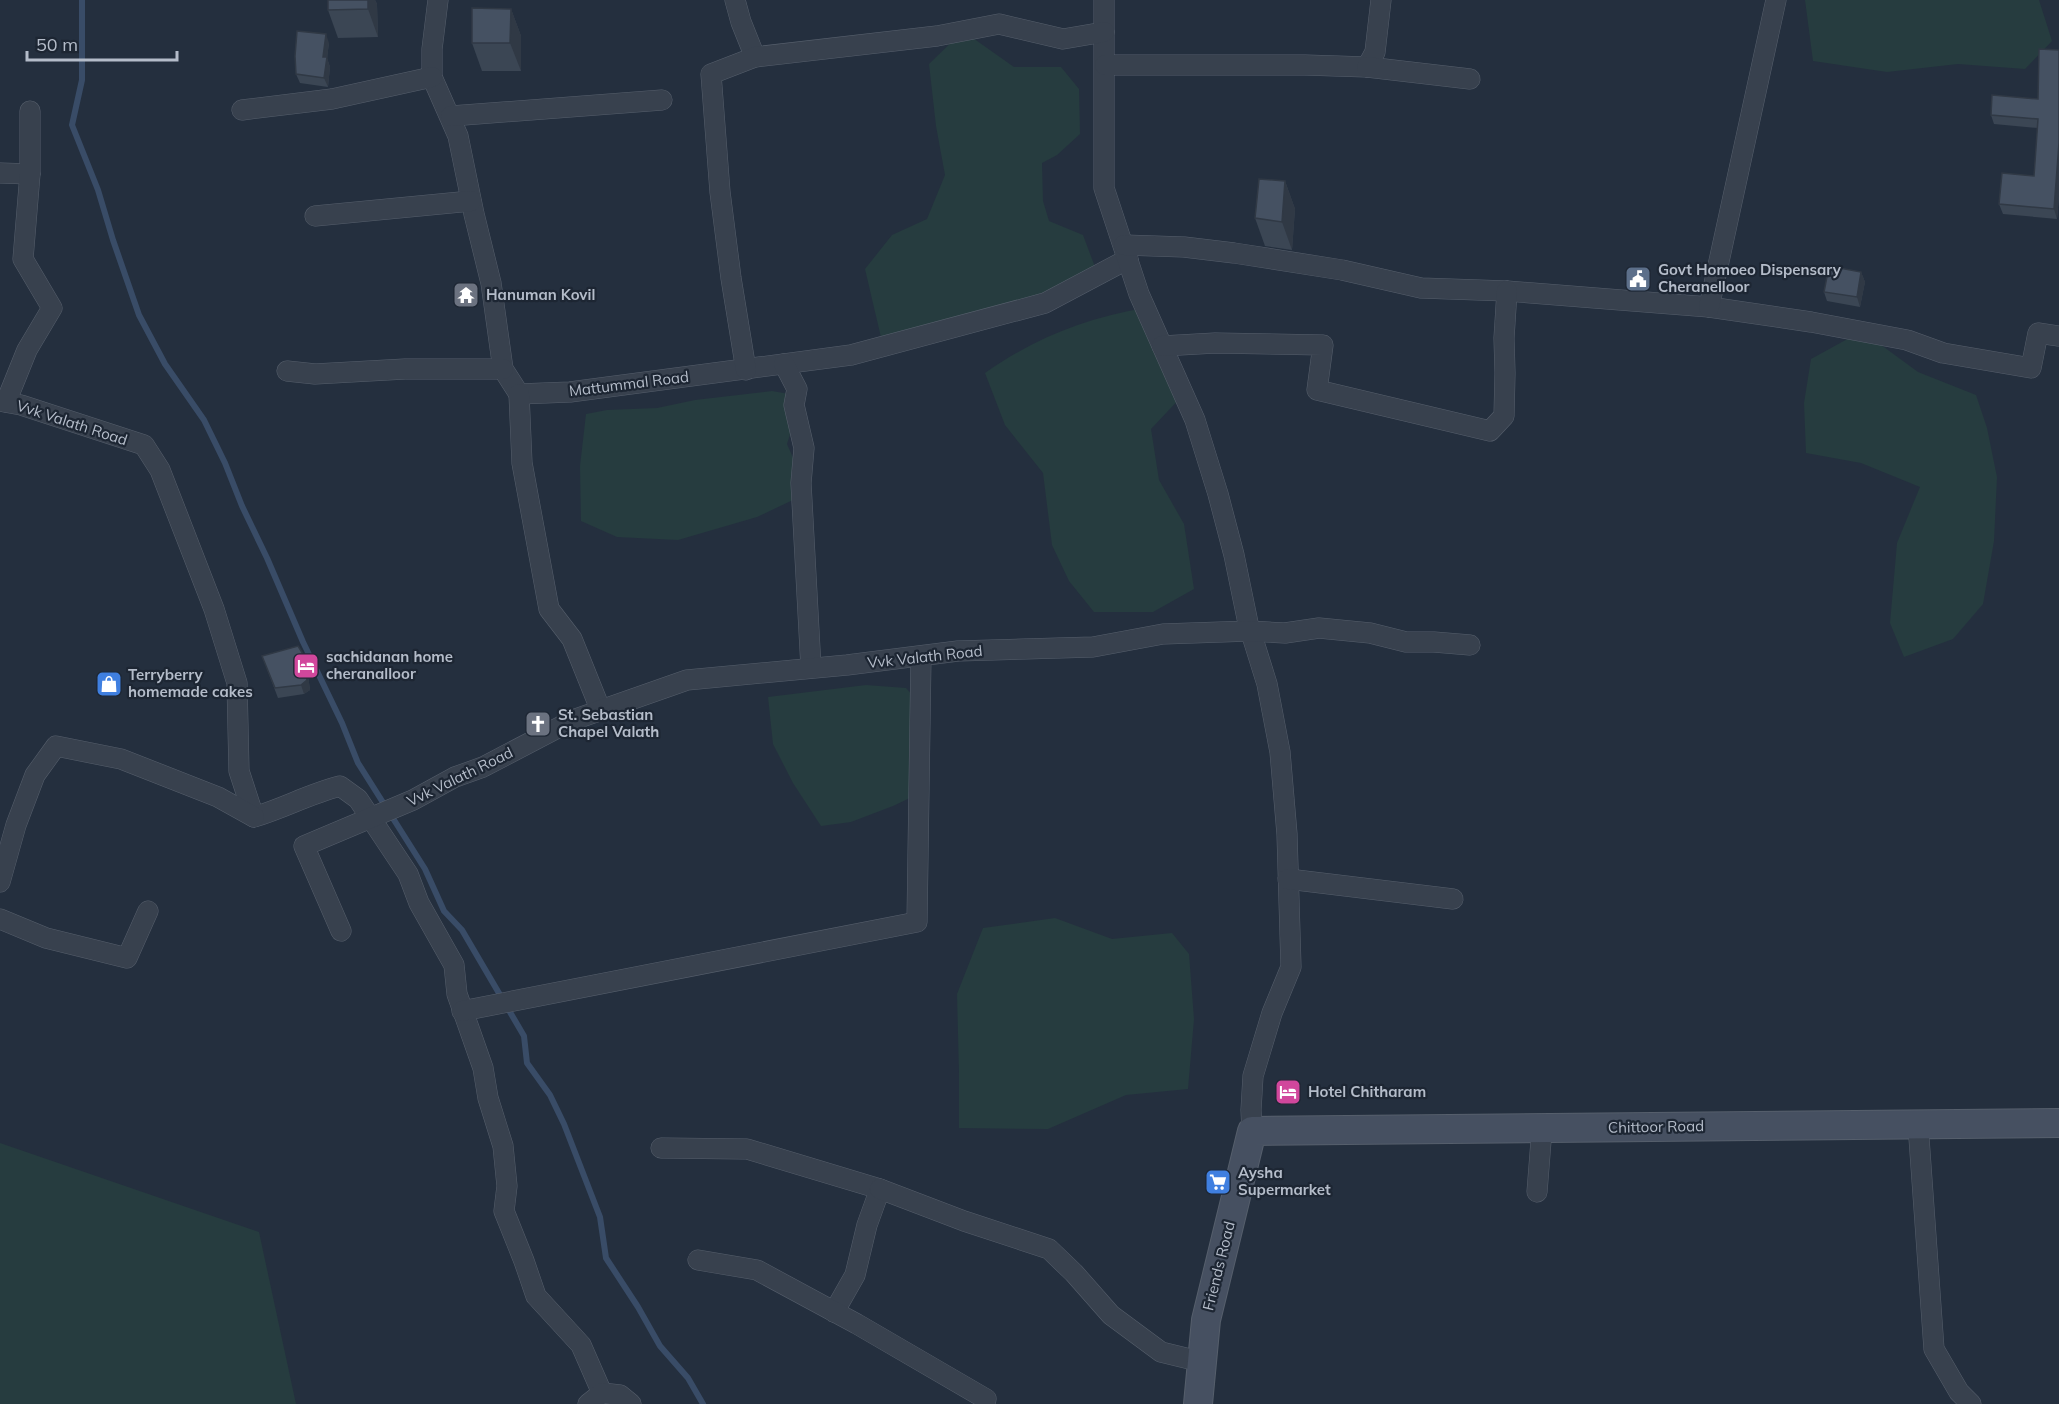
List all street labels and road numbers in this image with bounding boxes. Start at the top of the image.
street label: Mattummal Road [568,367,690,400]
street label: Vvk Valath Road [14,396,130,449]
street label: Vvk Valath Road [866,641,983,672]
street label: Vvk Valath Road [404,743,516,810]
street label: Chittoor Road [1608,1116,1704,1137]
street label: Friends Road [1198,1219,1239,1313]

